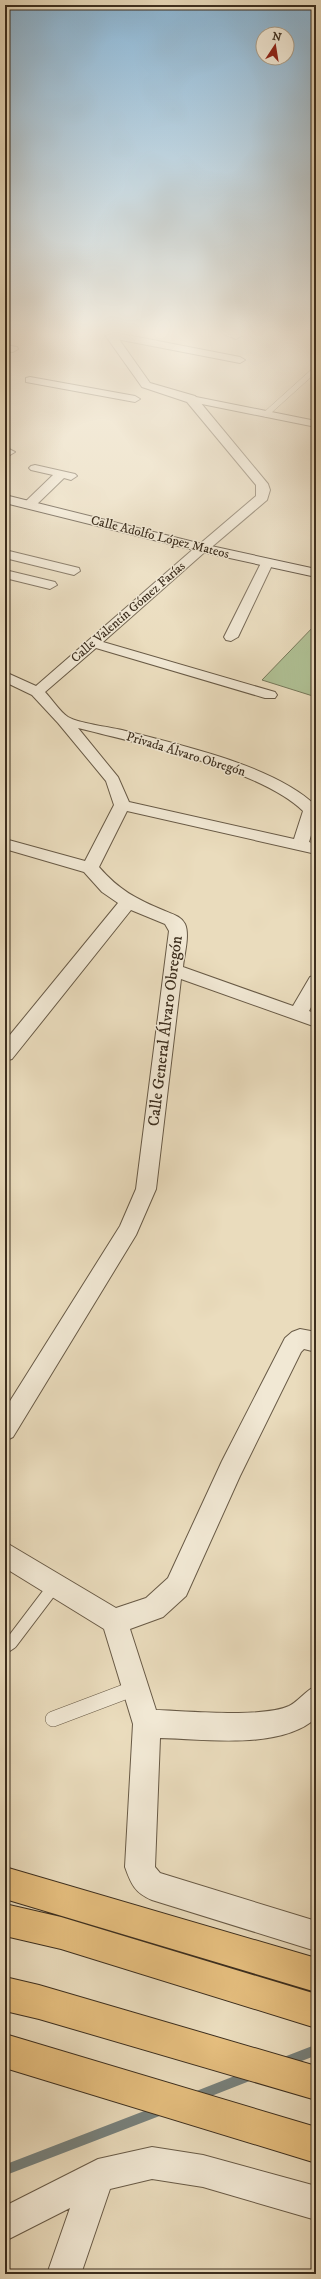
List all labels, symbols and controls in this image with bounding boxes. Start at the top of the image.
north arrow [255,26,295,66]
text: N [271,29,283,45]
street label: Calle Adolfo López Mateos [89,512,231,562]
street label: Calle Valentín Gómez Farías [68,558,188,666]
street label: Privada Álvaro Obregón [124,727,248,780]
street label: Calle General Álvaro Obregón [143,934,187,1127]

